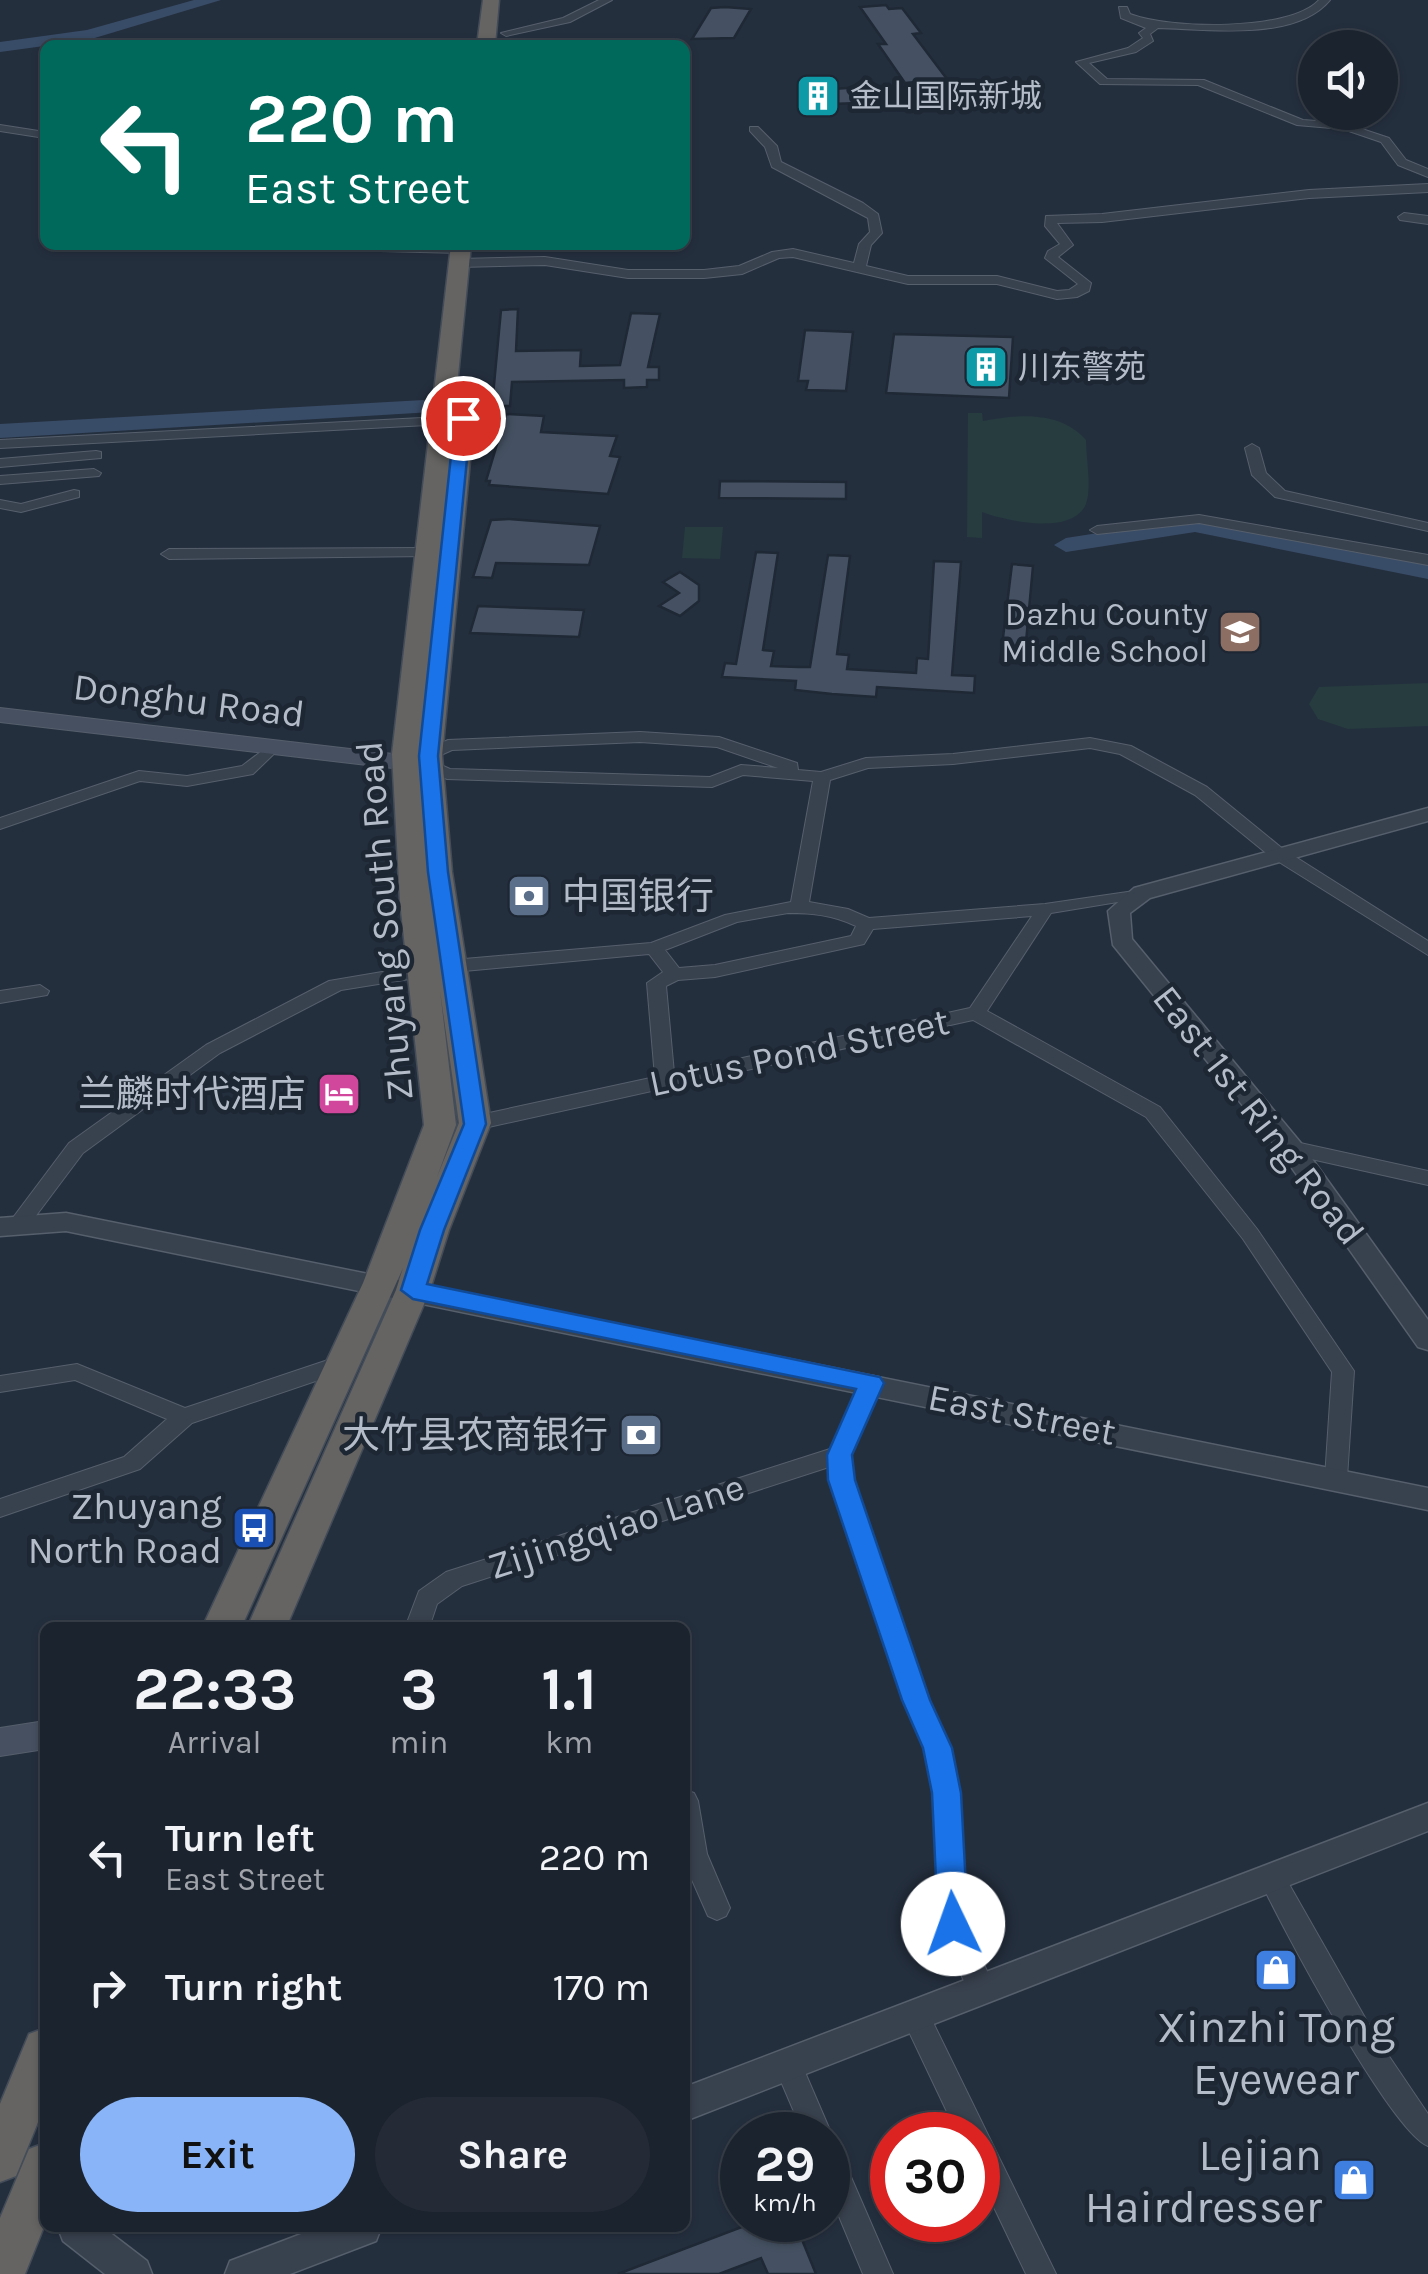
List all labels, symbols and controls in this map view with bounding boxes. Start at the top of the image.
map controls [1298,30,1398,130]
button: sound [1298,30,1398,130]
building icon: 金山国际新城 [795,73,841,119]
text: 220 m [245,78,458,160]
place label: 金山国际新城 [850,78,1042,115]
icon: left [80,80,210,210]
text: East Street [245,162,470,214]
building icon: 川东警苑 [963,344,1009,390]
place label: 川东警苑 [1018,349,1146,386]
pin [421,376,506,461]
icon: arrive [436,391,491,446]
place label: Dazhu County Middle School [1001,596,1208,670]
school or university icon: Dazhu County Middle School [1217,609,1263,655]
street label: Donghu Road [71,664,307,737]
street label: Zhuyang South Road [346,739,423,1103]
bank icon: 中国银行 [506,873,552,919]
place label: 中国银行 [562,874,714,919]
street label: East 1st Ring Road [1143,977,1374,1254]
street label: Lotus Pond Street [645,999,953,1106]
hotel icon: 兰麟时代酒店 [316,1071,362,1117]
place label: 兰麟时代酒店 [78,1072,306,1117]
street label: East Street [924,1374,1119,1455]
bank icon: 大竹县农商银行 [618,1412,664,1458]
place label: 大竹县农商银行 [342,1413,608,1458]
street label: Zijingqiao Lane [482,1464,750,1589]
place label: Zhuyang North Road [28,1484,222,1573]
bus stop icon: Zhuyang North Road [231,1505,277,1551]
text: 22:33 [133,1654,296,1724]
text: 3 [400,1654,438,1724]
text: 1.1 [541,1654,597,1724]
text: Arrival [168,1724,262,1761]
text: min [389,1724,448,1761]
text: km [545,1724,593,1761]
text: Turn left [165,1816,315,1861]
icon: left [80,1830,135,1885]
text: 220 m [539,1835,650,1880]
text: East Street [165,1861,325,1898]
position arrow [901,1872,1005,1976]
shop icon: Xinzhi Tong Eyewear [1253,1947,1299,1993]
icon: right [80,1960,135,2015]
text: Turn right [165,1965,342,2010]
text: 170 m [552,1965,650,2010]
place label: Xinzhi Tong Eyewear [1157,2001,1395,2106]
button: Exit [80,2097,355,2212]
button: Share [375,2097,650,2212]
speed limit sign: 30 [870,2112,1000,2242]
place label: Lejian Hairdresser [1085,2129,1323,2233]
text: 29 [755,2135,815,2194]
shop icon: Lejian Hairdresser [1331,2157,1377,2203]
text: km/h [753,2188,817,2217]

